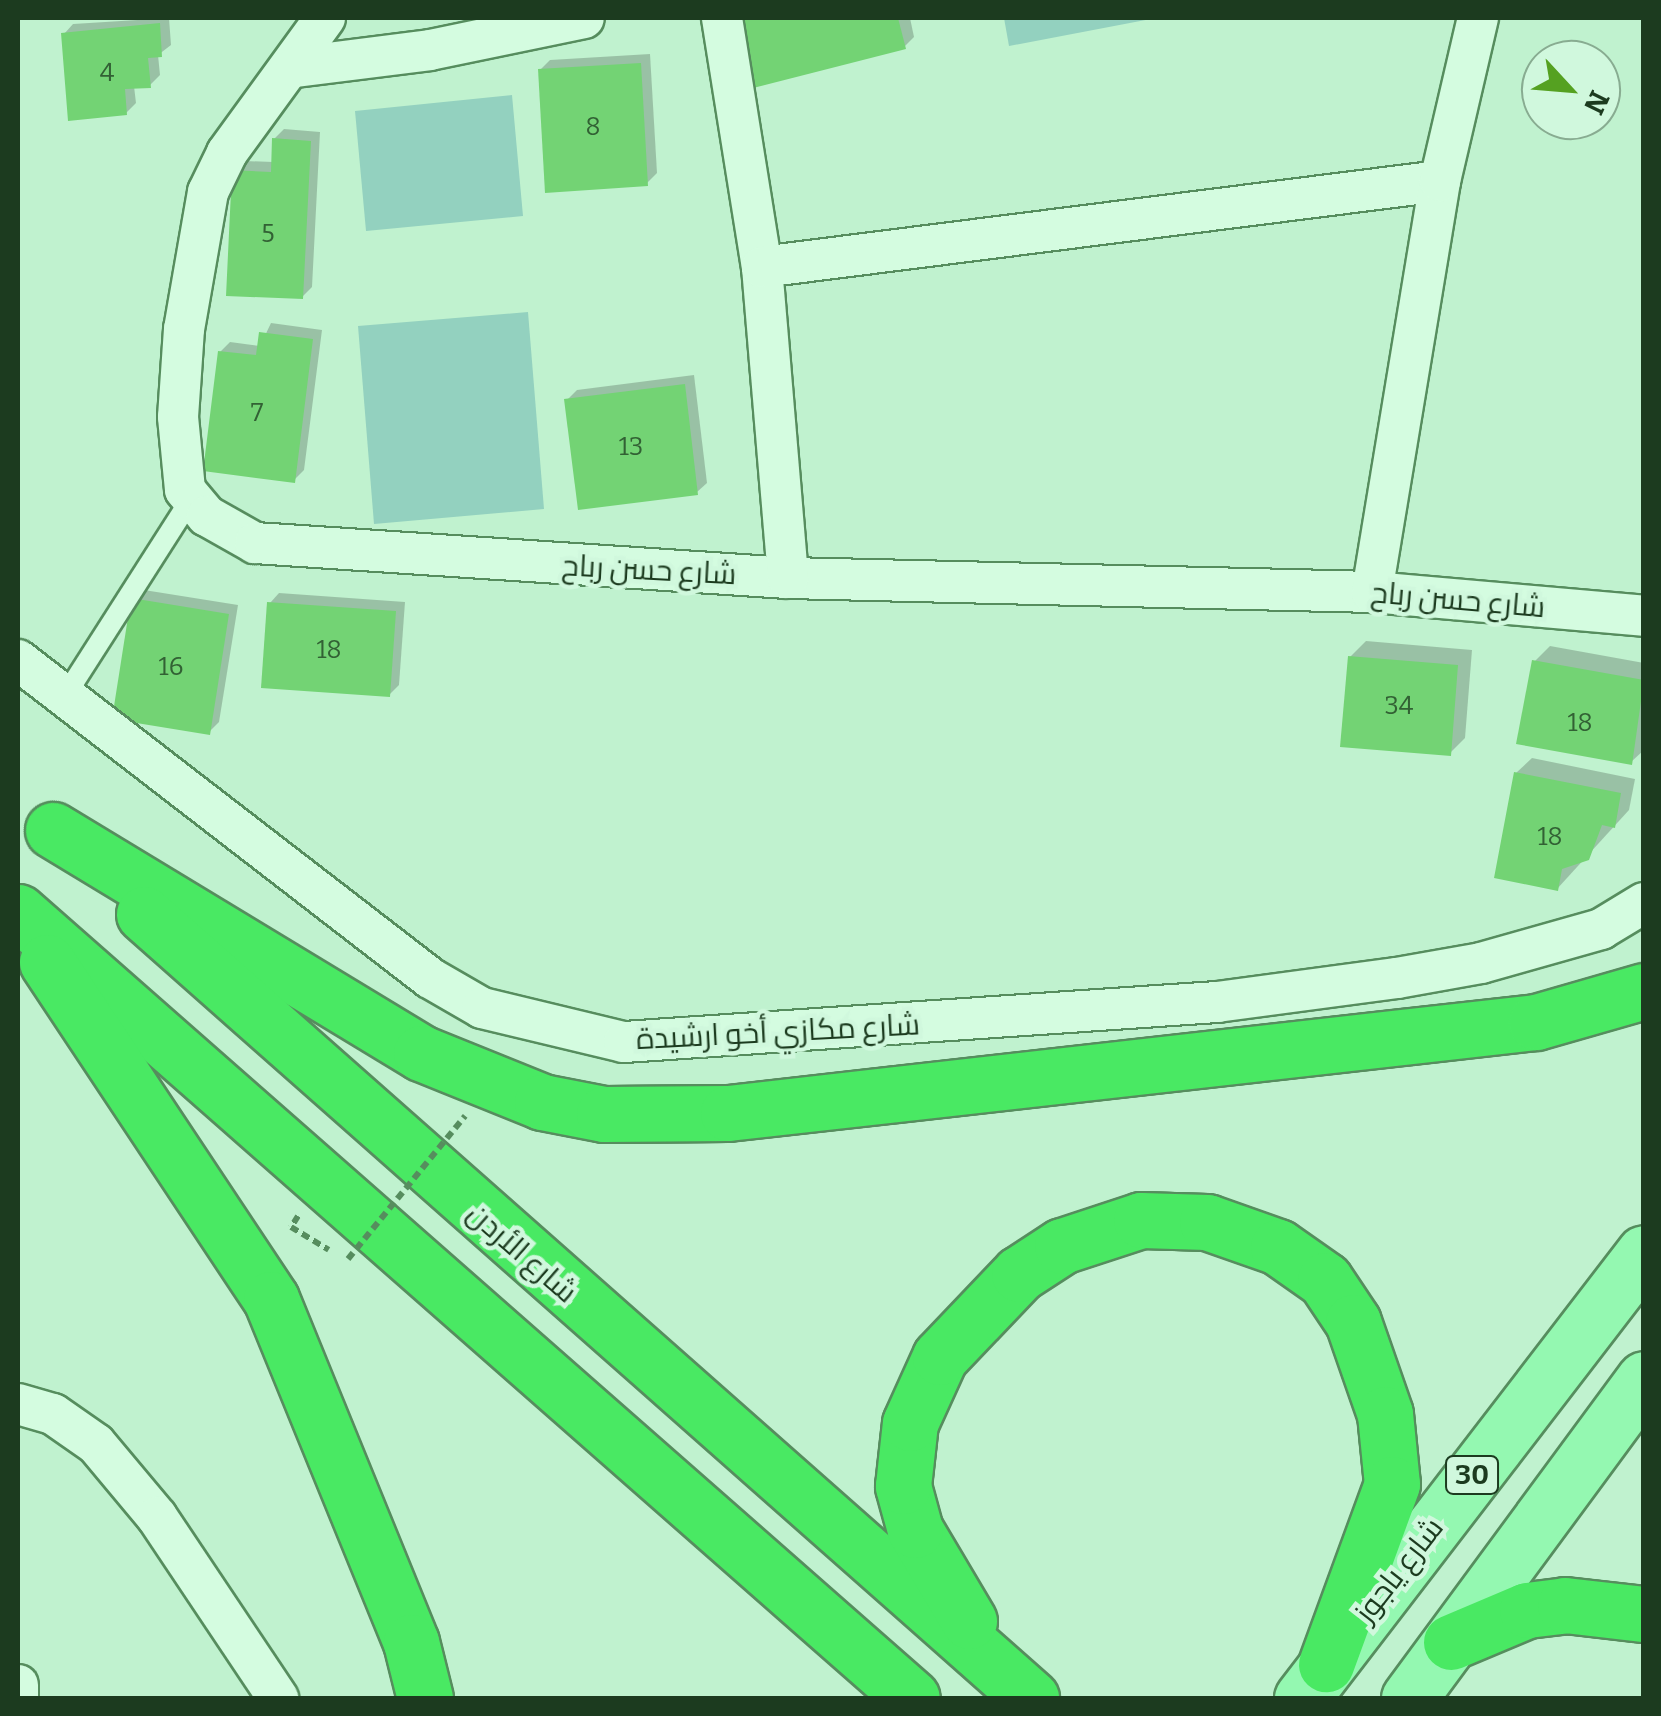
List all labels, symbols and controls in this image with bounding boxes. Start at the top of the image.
north arrow [1521,40,1621,140]
house number: 4 [100,58,114,88]
text: N [1577,86,1616,119]
house number: 8 [585,112,601,142]
house number: 5 [261,219,275,249]
house number: 7 [251,398,263,428]
house number: 13 [619,432,643,462]
street label: شارع حسن رباح [561,547,737,593]
street label: شارع حسن رباح [1369,574,1547,626]
house number: 18 [316,635,342,665]
house number: 16 [159,652,183,682]
house number: 34 [1385,691,1413,721]
house number: 18 [1567,708,1593,738]
house number: 18 [1537,822,1563,852]
street label: شارع مكازي أخو ارشيدة [635,1007,921,1057]
street label: شارع الأردن [460,1196,584,1310]
road number: 30 [1444,1452,1500,1498]
street label: شارع ياجوز [1347,1511,1451,1629]

